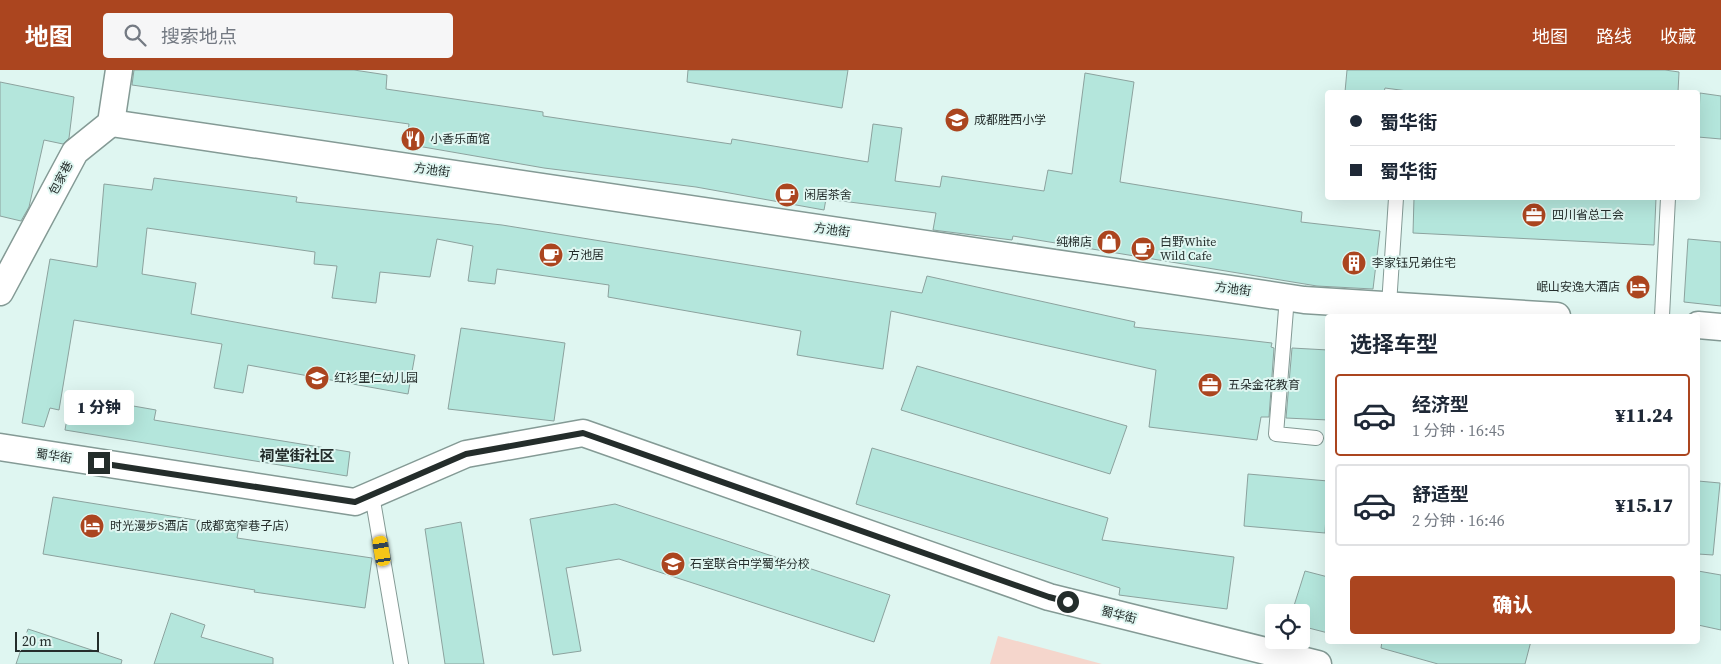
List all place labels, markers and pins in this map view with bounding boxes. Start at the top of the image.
school or university icon: 成都胜西小学 [944,107,970,133]
place label: 成都胜西小学 [974,112,1046,128]
restaurant icon: 小香乐面馆 [400,126,426,152]
place label: 小香乐面馆 [430,131,490,147]
cafe icon: 闲居茶舍 [774,182,800,208]
place label: 闲居茶舍 [804,187,852,203]
office icon: 四川省总工会 [1521,202,1547,228]
place label: 四川省总工会 [1552,207,1624,223]
shop icon: 纯棉店 [1096,229,1122,255]
place label: 纯棉店 [1056,234,1092,250]
place label: 白野White Wild Cafe [1160,234,1216,264]
cafe icon: 白野White Wild Cafe [1130,236,1156,262]
cafe icon: 方池居 [538,242,564,268]
place label: 方池居 [568,247,604,263]
building icon: 李家钰兄弟住宅 [1341,250,1367,276]
place label: 李家钰兄弟住宅 [1372,255,1456,271]
hotel icon: 岷山安逸大酒店 [1625,274,1651,300]
place label: 岷山安逸大酒店 [1536,279,1620,295]
school or university icon: 红衫里仁幼儿园 [304,365,330,391]
place label: 红衫里仁幼儿园 [334,370,418,386]
office icon: 五朵金花教育 [1197,372,1223,398]
place label: 五朵金花教育 [1228,377,1300,393]
hotel icon: 时光漫步S酒店（成都宽窄巷子店） [79,513,105,539]
place label: 时光漫步S酒店（成都宽窄巷子店） [110,518,296,534]
school or university icon: 石室联合中学蜀华分校 [660,551,686,577]
place label: 石室联合中学蜀华分校 [690,556,810,572]

